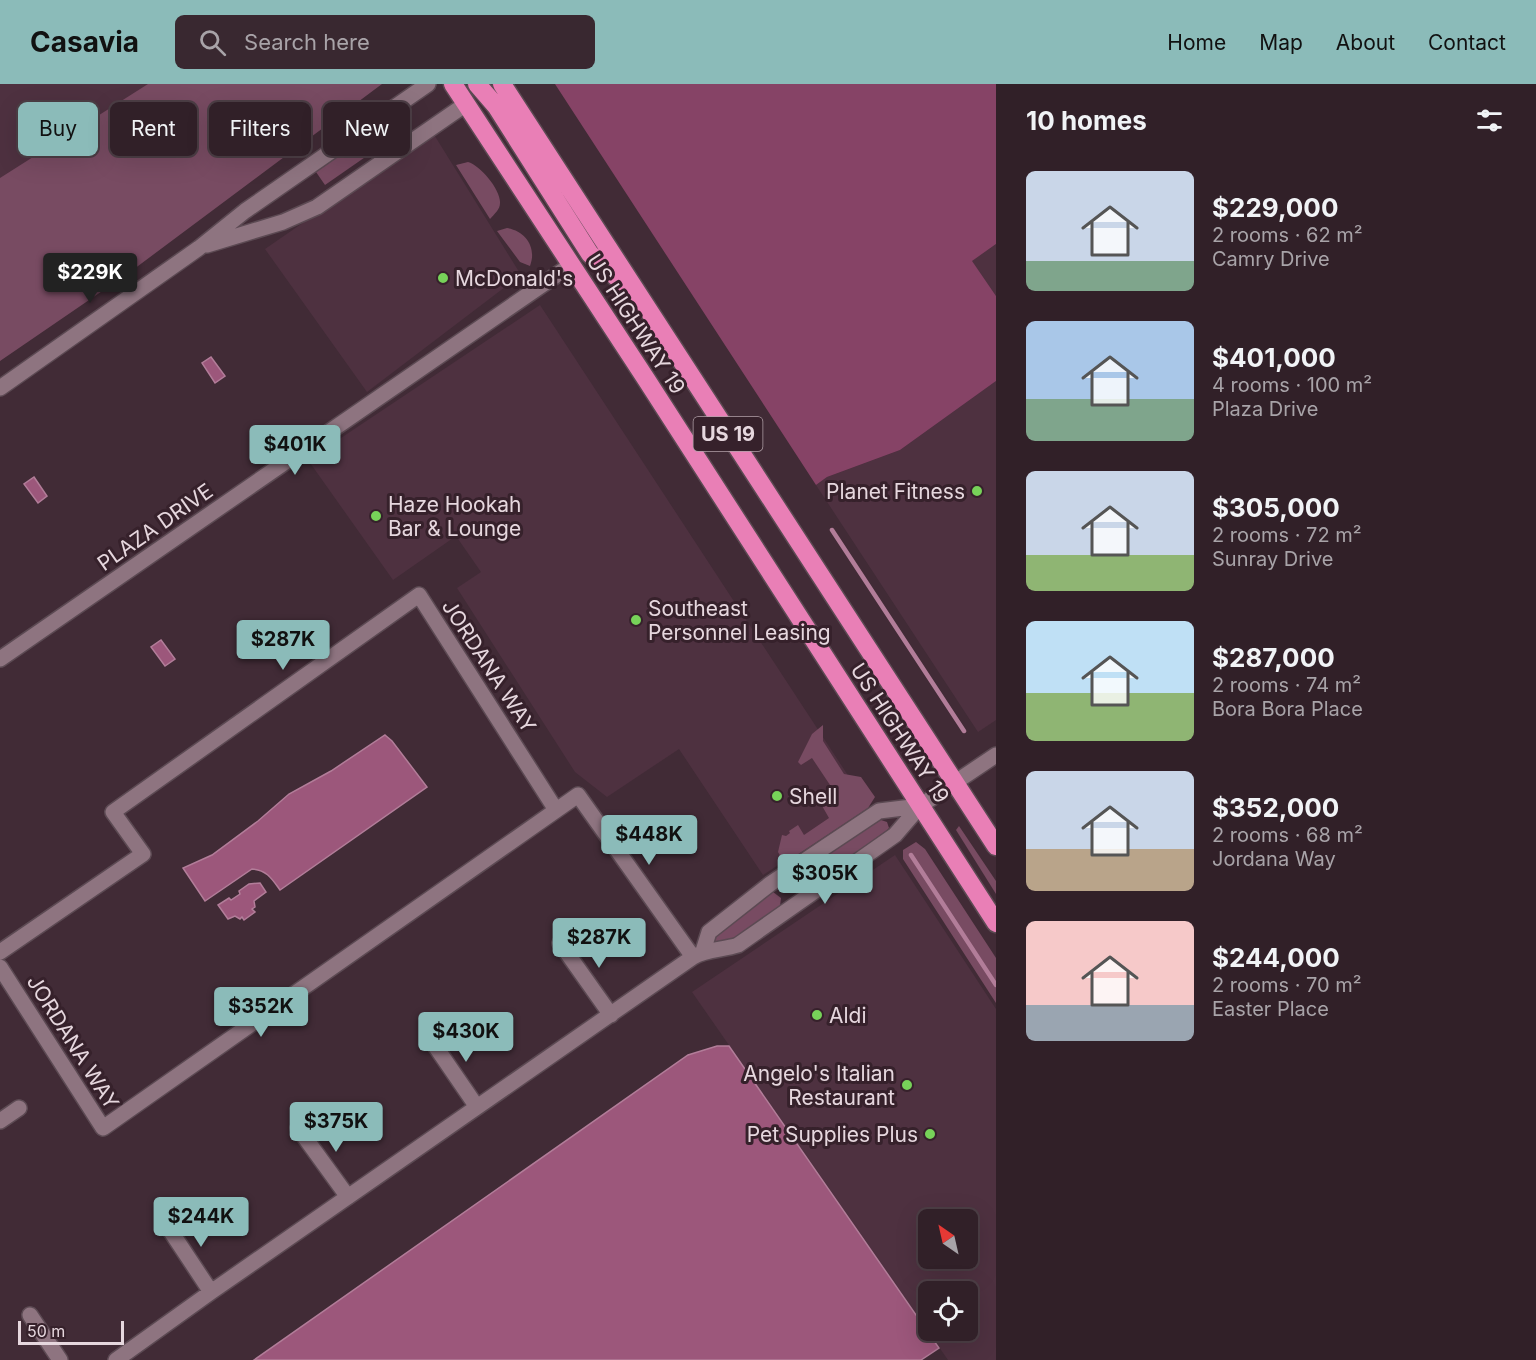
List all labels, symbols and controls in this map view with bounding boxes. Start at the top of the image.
search box [175,15,595,69]
text: Casavia [30,25,139,59]
icon: search [196,26,229,59]
text: Search here [244,29,370,55]
text: Home [1167,30,1226,55]
text: Map [1259,30,1303,55]
text: About [1336,30,1395,55]
text: Contact [1428,30,1506,55]
chip: Buy [18,102,98,156]
chip: Rent [110,102,197,156]
chip: Filters [209,102,311,156]
chip: New [323,102,410,156]
icon: filters [1473,104,1506,137]
text: 10 homes [1026,105,1147,136]
text: $229,000 [1212,192,1338,223]
icon: home [1074,195,1146,267]
text: 2 rooms · 62 m² [1212,223,1363,247]
text: Camry Drive [1212,247,1330,271]
street label: US HIGHWAY 19 [581,249,691,399]
pin: $229K [48,253,132,304]
text: $229K [57,260,123,284]
place label: McDonald's [455,266,573,291]
marker: McDonald's [436,271,450,285]
text: $401,000 [1212,342,1336,373]
icon: home [1074,345,1146,417]
text: 4 rooms · 100 m² [1212,373,1372,397]
text: Plaza Drive [1212,397,1318,421]
road number: US 19 [694,417,762,451]
pin: $401K [253,425,337,476]
text: $401K [263,432,327,456]
street label: PLAZA DRIVE [93,478,217,576]
place label: Planet Fitness [826,479,965,504]
marker: Planet Fitness [970,484,984,498]
place label: Haze Hookah Bar & Lounge [388,492,521,541]
text: $305,000 [1212,492,1340,523]
icon: home [1074,495,1146,567]
marker: Haze Hookah Bar & Lounge [369,509,383,523]
text: 2 rooms · 72 m² [1212,523,1362,547]
text: Sunray Drive [1212,547,1333,571]
street label: JORDANA WAY [437,595,541,737]
place label: Southeast Personnel Leasing [648,596,831,645]
marker: Southeast Personnel Leasing [629,613,643,627]
pin: $287K [241,620,325,671]
text: $287K [251,627,315,651]
text: $287,000 [1212,642,1335,673]
icon: home [1074,645,1146,717]
street label: US HIGHWAY 19 [845,658,955,808]
text: 2 rooms · 74 m² [1212,673,1361,697]
text: Bora Bora Place [1212,697,1363,721]
place label: Shell [789,784,837,809]
marker: Shell [770,789,784,803]
text: $352,000 [1212,792,1339,823]
icon: home [1074,795,1146,867]
pin: $448K [607,815,691,866]
text: $448K [615,822,683,846]
text: 2 rooms · 68 m² [1212,823,1363,847]
text: Jordana Way [1212,847,1336,871]
pin: $305K [783,854,867,905]
text: $305K [792,861,858,885]
pin: $287K [557,918,641,969]
text: $287K [567,925,631,949]
text: $244,000 [1212,942,1340,973]
icon: home [1074,945,1146,1017]
street label: JORDANA WAY [22,970,124,1114]
text: 2 rooms · 70 m² [1212,973,1362,997]
pin: $352K [219,987,303,1038]
text: $352K [228,994,294,1018]
text: Easter Place [1212,997,1329,1021]
place label: Aldi [829,1003,867,1028]
marker: Aldi [810,1008,824,1022]
pin: $430K [424,1012,508,1063]
text: $430K [432,1019,500,1043]
place label: Angelo's Italian Restaurant [743,1061,895,1110]
marker: Angelo's Italian Restaurant [900,1078,914,1092]
pin: $375K [294,1102,378,1153]
text: $375K [304,1109,368,1133]
place label: Pet Supplies Plus [747,1122,918,1147]
marker: Pet Supplies Plus [923,1127,937,1141]
pin: $244K [159,1197,243,1248]
text: $244K [168,1204,234,1228]
north arrow [918,1209,978,1269]
map controls [918,1209,978,1341]
button: locate [918,1281,978,1341]
scale bar [18,1318,124,1346]
text: 50 m [27,1321,65,1341]

